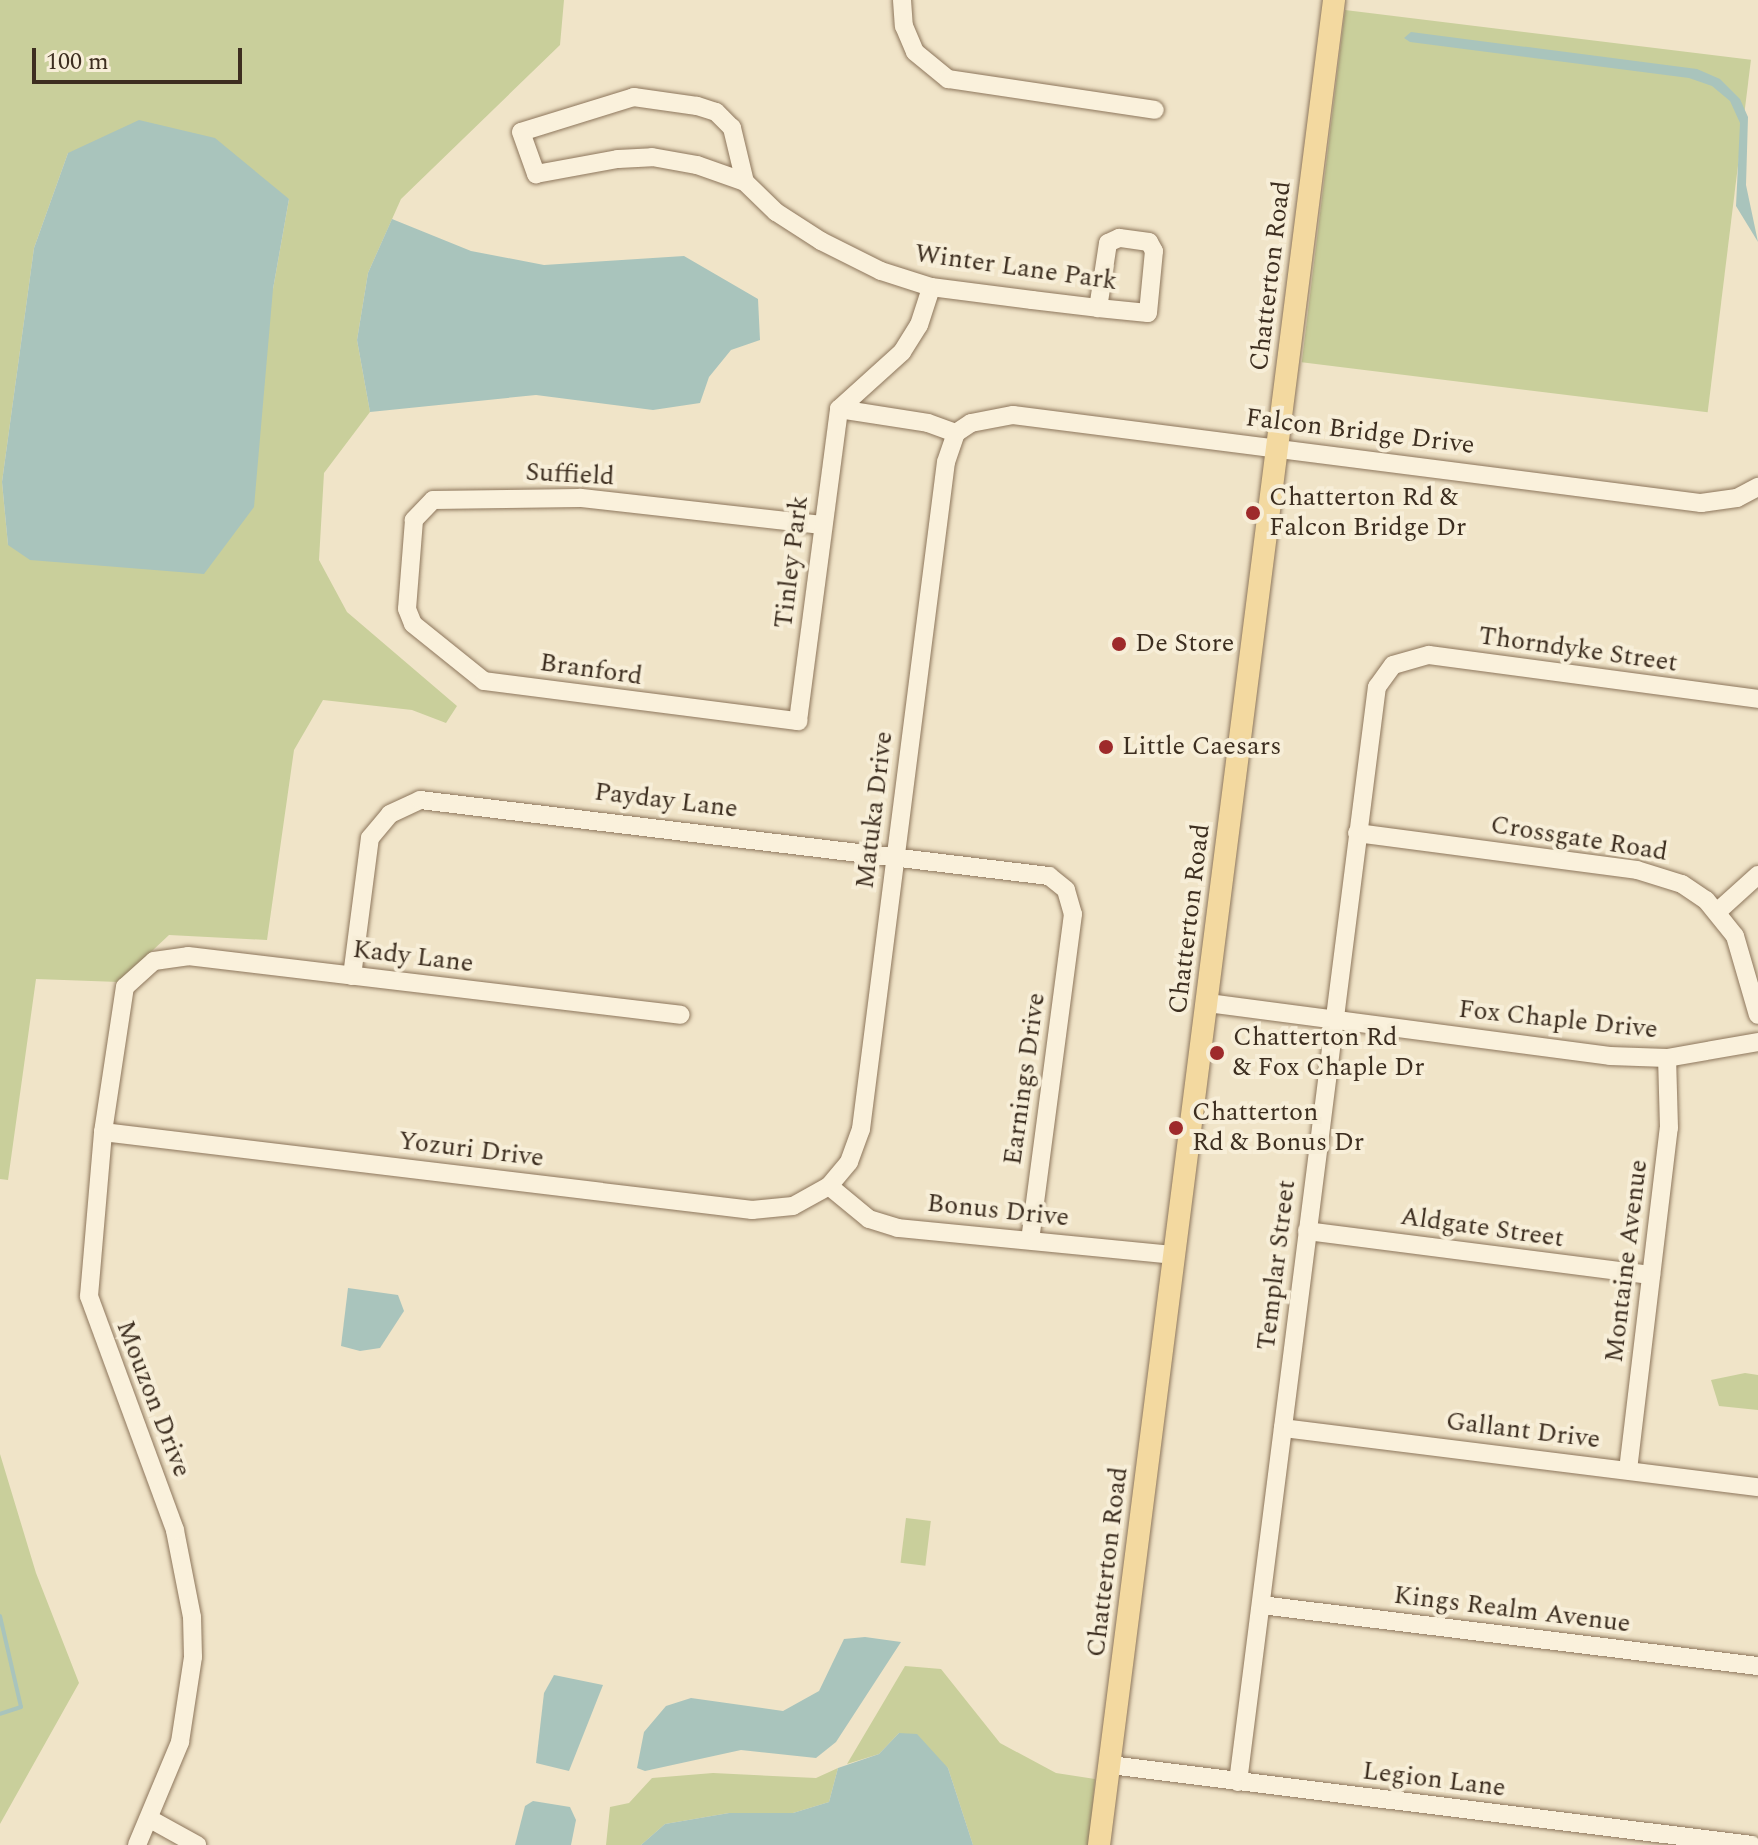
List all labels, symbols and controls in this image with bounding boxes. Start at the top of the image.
scale bar [36,32,246,82]
text: 100 m [46,44,109,80]
street label: Chatterton Road [1244,179,1298,373]
street label: Winter Lane Park [913,238,1119,298]
street label: Falcon Bridge Drive [1244,402,1476,462]
street label: Suffield [525,457,615,493]
place label: Chatterton Rd & Falcon Bridge Dr [1269,482,1466,544]
street label: Tinley Park [768,494,816,630]
marker: Chatterton Rd & Falcon Bridge Dr [1244,504,1262,522]
street label: Thorndyke Street [1477,621,1679,679]
place label: De Store [1135,628,1234,660]
marker: De Store [1110,635,1128,653]
street label: Branford [538,647,644,693]
street label: Matuka Drive [850,729,900,891]
place label: Little Caesars [1122,731,1281,763]
marker: Little Caesars [1097,738,1115,756]
street label: Payday Lane [593,777,739,825]
street label: Crossgate Road [1488,810,1670,868]
street label: Chatterton Road [1163,822,1217,1016]
street label: Kady Lane [351,934,475,980]
street label: Earnings Drive [997,991,1053,1167]
street label: Fox Chaple Drive [1457,994,1659,1046]
place label: Chatterton Rd & Fox Chaple Dr [1233,1022,1424,1084]
marker: Chatterton Rd & Fox Chaple Dr [1208,1044,1226,1062]
place label: Chatterton Rd & Bonus Dr [1192,1097,1364,1158]
marker: Chatterton Rd & Bonus Dr [1167,1119,1185,1137]
street label: Yozuri Drive [396,1126,546,1174]
street label: Montaine Avenue [1599,1158,1655,1364]
street label: Templar Street [1251,1178,1303,1352]
street label: Bonus Drive [925,1188,1071,1234]
street label: Aldgate Street [1398,1201,1566,1255]
street label: Mouzon Drive [109,1316,197,1482]
street label: Gallant Drive [1444,1406,1602,1456]
street label: Chatterton Road [1081,1465,1135,1659]
street label: Kings Realm Avenue [1392,1580,1632,1640]
street label: Legion Lane [1361,1756,1507,1804]

